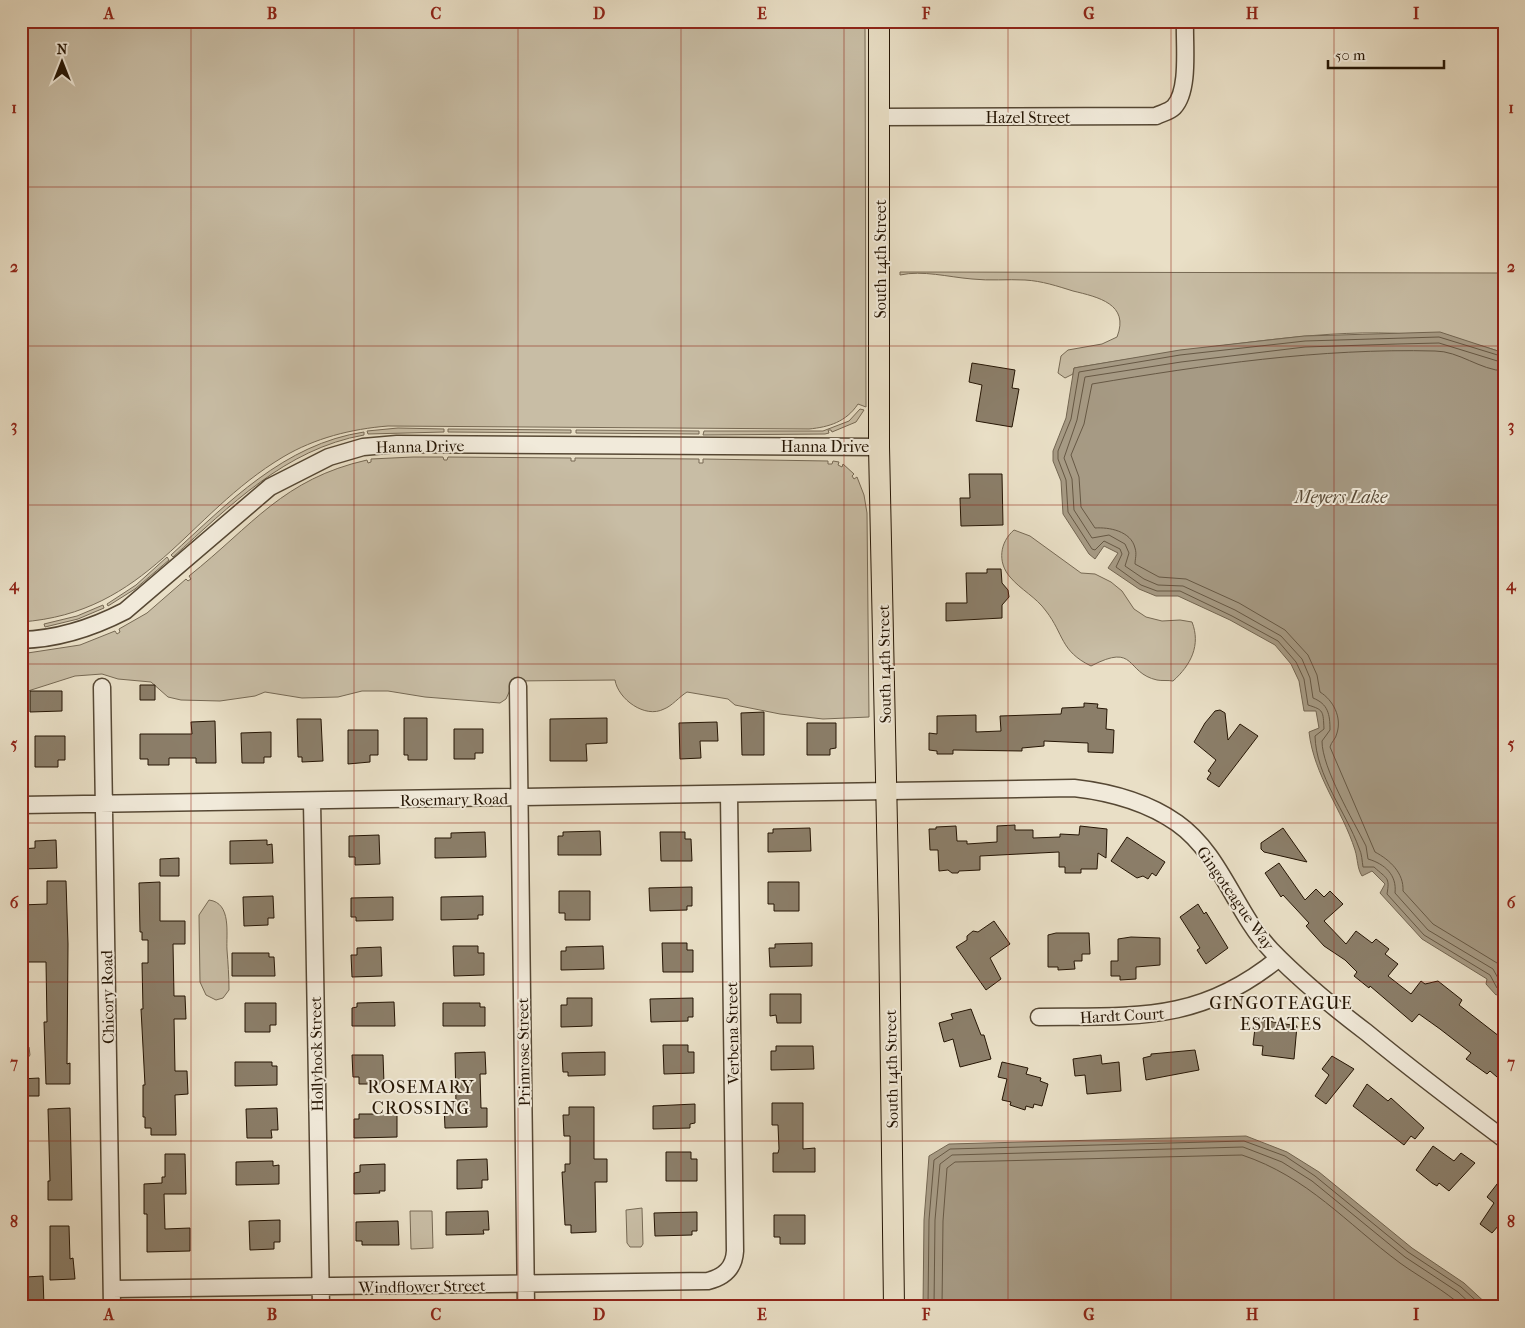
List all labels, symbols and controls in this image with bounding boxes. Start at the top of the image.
text: A [103,4,115,23]
text: B [267,4,277,23]
text: C [431,4,442,23]
text: D [593,4,605,23]
text: E [757,4,767,23]
text: F [921,4,931,23]
text: G [1083,4,1095,23]
text: H [1246,4,1259,23]
text: I [1413,4,1420,23]
north arrow [38,38,88,88]
scale bar [1328,38,1444,70]
text: N [57,41,68,58]
text: 50 m [1335,46,1366,64]
text: 1 [11,98,17,117]
text: 1 [1508,98,1514,117]
street label: Hazel Street [985,108,1071,127]
street label: South 14th Street [871,199,890,318]
text: 2 [10,257,18,276]
text: 2 [1507,257,1515,276]
text: 3 [11,416,17,436]
text: 3 [1508,416,1514,436]
street label: Hanna Drive [376,436,465,457]
street label: Hanna Drive [781,437,869,456]
water label: Meyers Lake [1293,487,1388,508]
text: 4 [8,575,20,595]
text: 4 [1505,575,1517,595]
street label: South 14th Street [874,604,895,724]
text: 5 [11,734,18,753]
text: 5 [1508,734,1515,753]
street label: Rosemary Road [400,789,509,810]
street label: Gingoteague Way [1193,843,1279,954]
text: 6 [10,893,19,912]
text: 6 [1507,893,1516,912]
street label: Chicory Road [97,950,118,1044]
street label: Verbena Street [722,981,743,1086]
district label: GINGOTEAGUE ESTATES [1209,993,1353,1035]
street label: Hollyhock Street [306,996,327,1112]
street label: Primrose Street [513,997,534,1107]
street label: Hardt Court [1079,1004,1165,1027]
street label: South 14th Street [881,1009,902,1129]
text: 7 [9,1053,18,1072]
text: 7 [1506,1053,1515,1072]
district label: ROSEMARY CROSSING [367,1077,475,1119]
text: 8 [10,1212,18,1231]
text: 8 [1507,1212,1515,1231]
street label: Windflower Street [357,1276,486,1297]
text: A [103,1305,115,1324]
text: B [267,1305,277,1324]
text: C [431,1305,442,1324]
text: D [593,1305,605,1324]
text: E [757,1305,767,1324]
text: F [921,1305,931,1324]
text: G [1083,1305,1095,1324]
text: H [1246,1305,1259,1324]
text: I [1413,1305,1420,1324]

